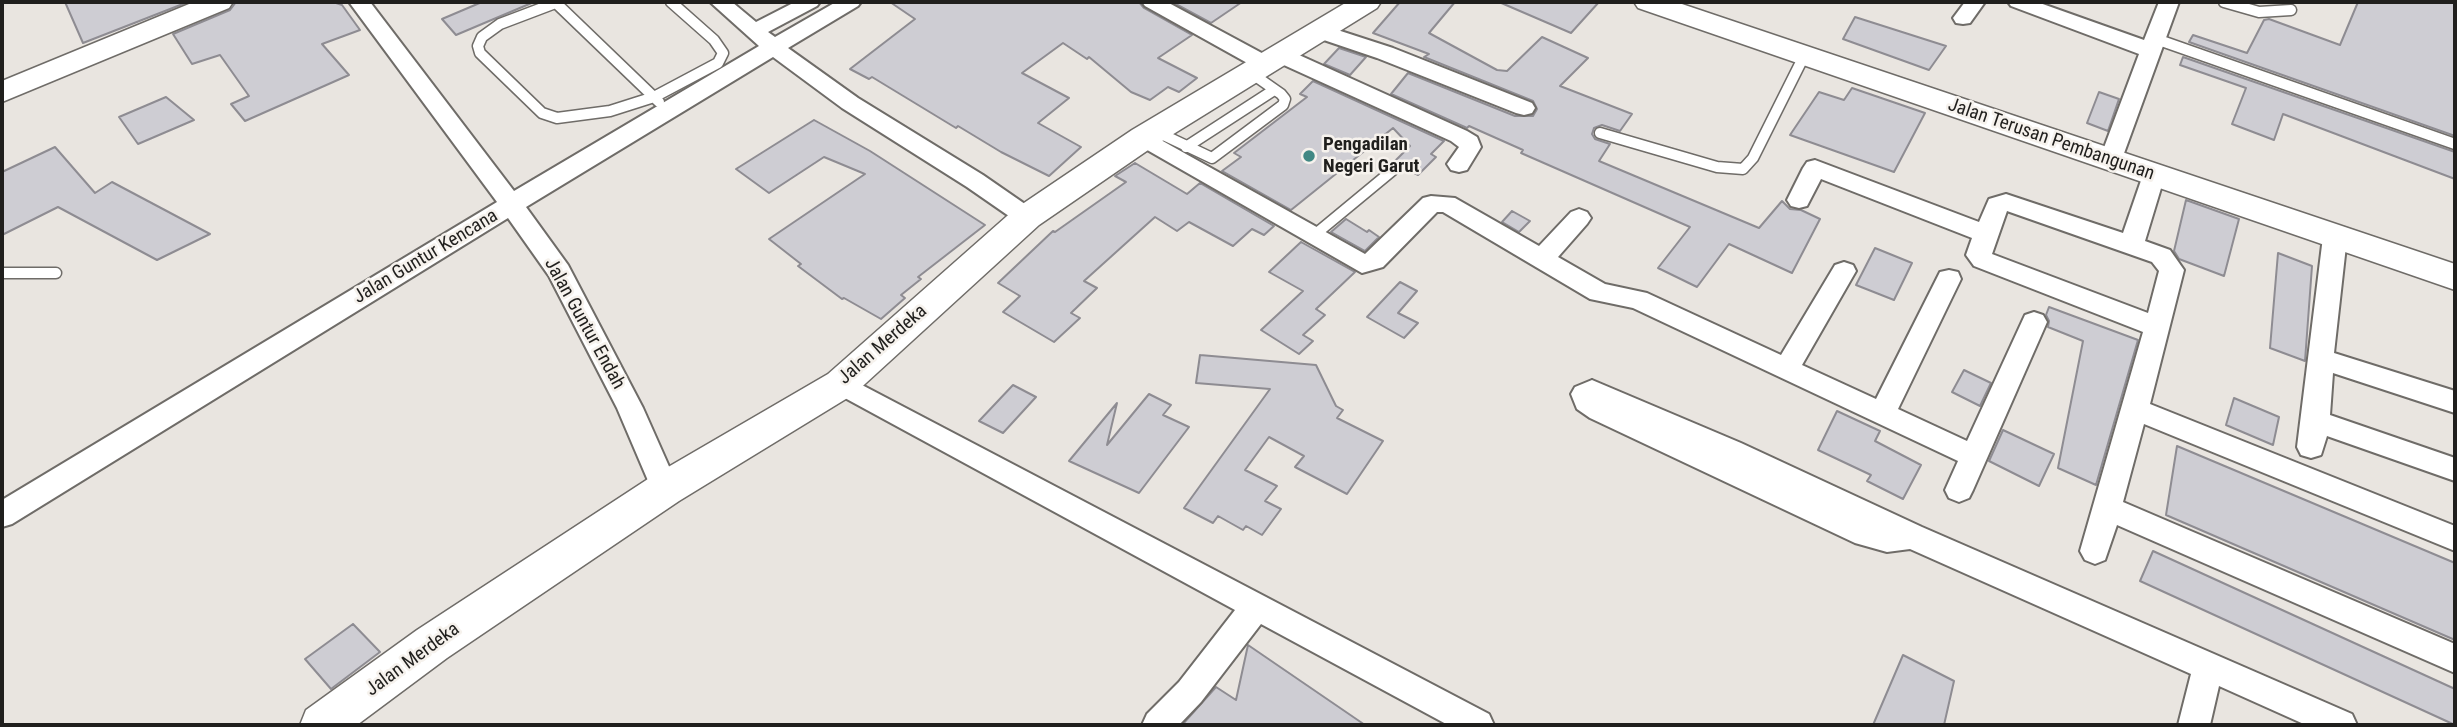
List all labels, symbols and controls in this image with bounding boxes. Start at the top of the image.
street label: Jalan Terusan Pembangunan [1945,94,2157,186]
place label: Pengadilan Negeri Garut [1323,134,1419,178]
marker: Pengadilan Negeri Garut [1301,148,1317,164]
street label: Jalan Guntur Kencana [350,205,502,309]
street label: Jalan Guntur Endah [539,255,629,393]
street label: Jalan Merdeka [834,300,932,390]
street label: Jalan Merdeka [362,618,464,702]

